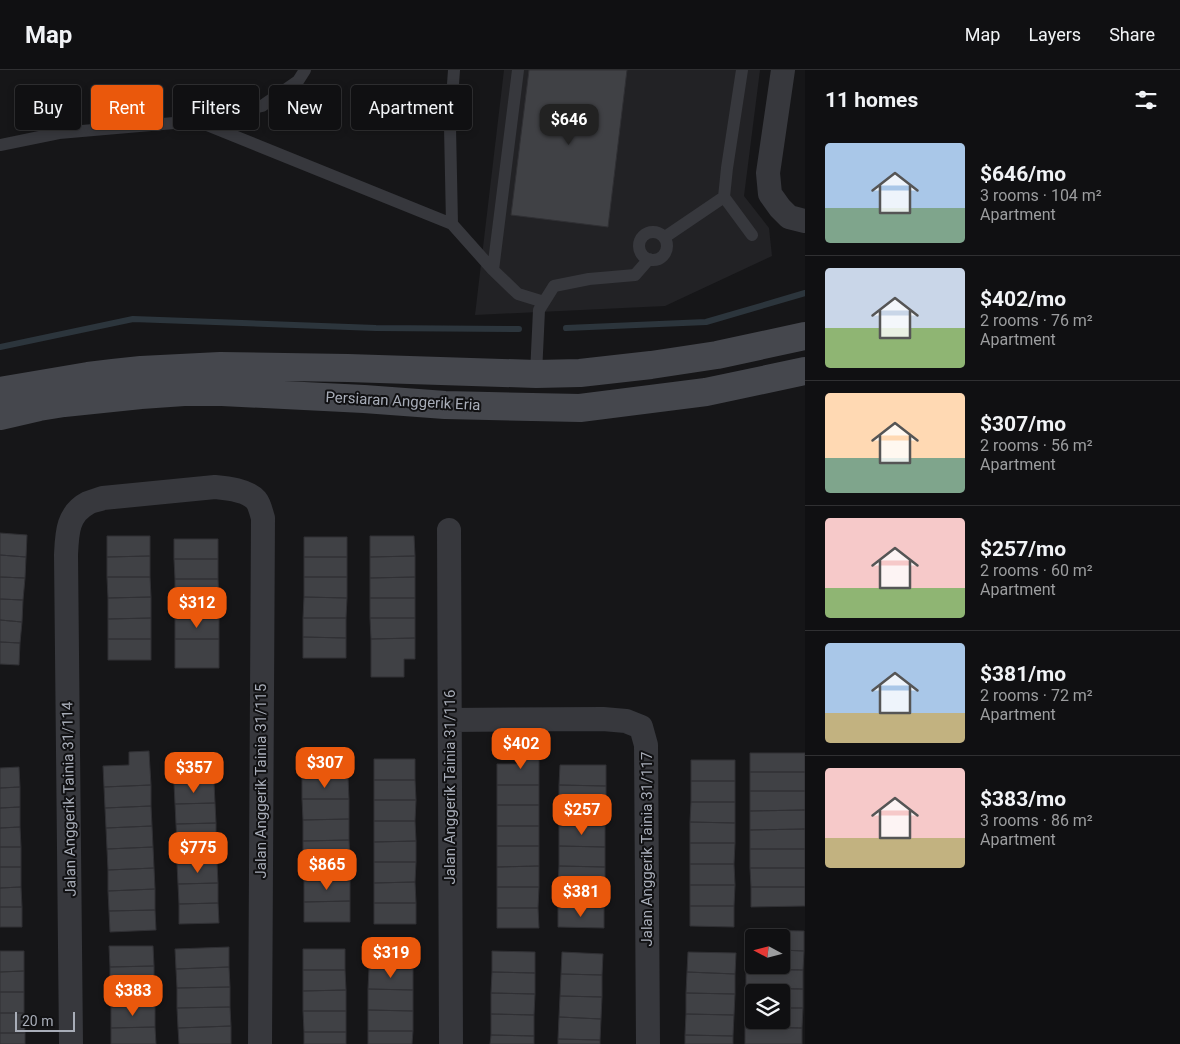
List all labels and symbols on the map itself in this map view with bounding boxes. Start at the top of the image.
pin: $646 [539,104,599,146]
street label: Persiaran Anggerik Eria [325,388,481,414]
pin: $312 [167,586,227,629]
street label: Jalan Anggerik Tainia 31/115 [252,684,270,878]
street label: Jalan Anggerik Tainia 31/116 [441,690,459,884]
street label: Jalan Anggerik Tainia 31/114 [58,701,80,897]
pin: $402 [491,728,551,770]
pin: $307 [295,746,355,789]
pin: $357 [164,752,224,794]
street label: Jalan Anggerik Tainia 31/117 [638,752,656,946]
pin: $257 [552,794,612,836]
pin: $775 [168,832,228,874]
pin: $865 [297,848,357,891]
pin: $381 [551,876,611,918]
north arrow [745,929,790,974]
pin: $319 [361,936,421,979]
pin: $383 [103,974,163,1017]
scale bar [15,1009,75,1032]

